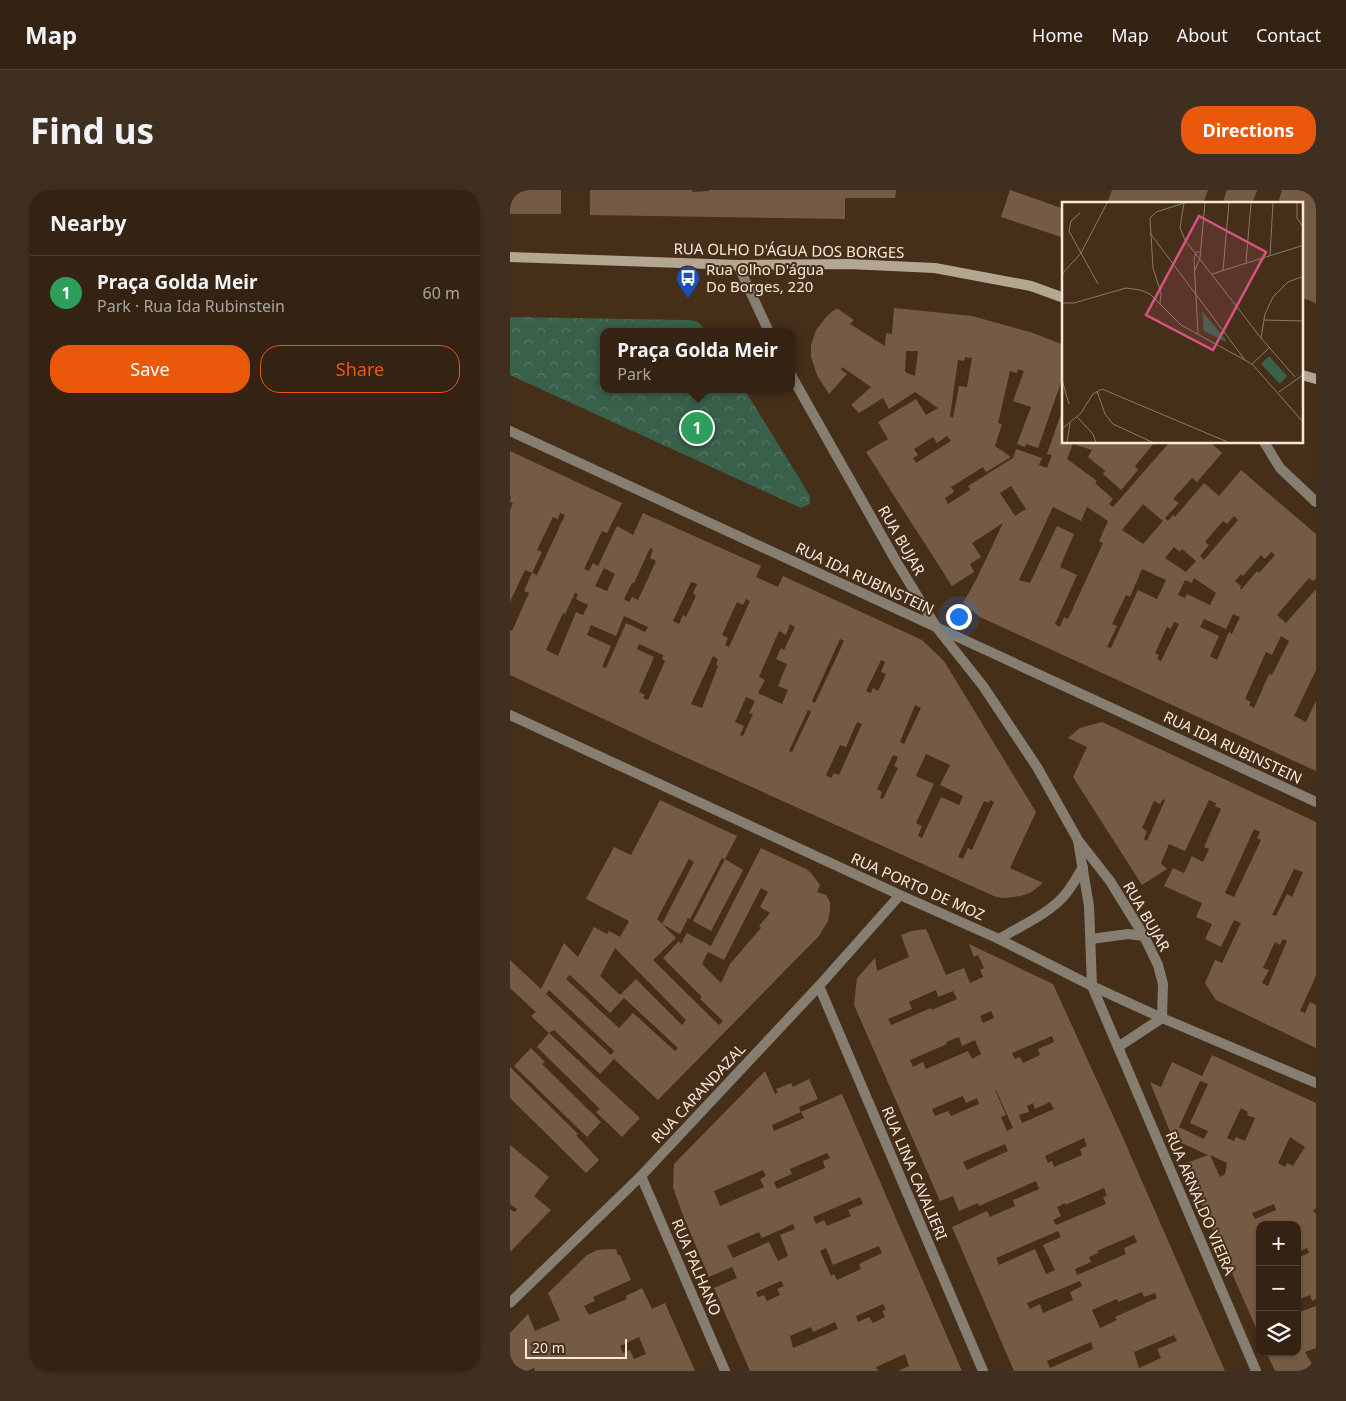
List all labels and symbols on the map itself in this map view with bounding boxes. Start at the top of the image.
inset map [1062,202,1304,444]
street label: RUA OLHO D'ÁGUA DOS BORGES [673,238,905,262]
place label: Rua Olho D'água Do Borges, 220 [706,259,824,296]
bus stop icon: Rua Olho D'água Do Borges, 220 [675,265,701,299]
pin: 1 [681,409,713,447]
street label: RUA BUJAR [874,502,930,579]
street label: RUA IDA RUBINSTEIN [792,537,938,619]
your location [946,604,972,630]
street label: RUA IDA RUBINSTEIN [1160,706,1306,788]
street label: RUA PORTO DE MOZ [848,848,988,924]
street label: RUA BUJAR [1119,878,1175,955]
street label: RUA CARANDAZAL [647,1039,749,1147]
street label: RUA LINA CAVALIERI [878,1103,952,1243]
street label: RUA ARNALDO VIEIRA [1162,1128,1241,1278]
street label: RUA PALHANO [668,1216,726,1318]
scale bar [525,1336,628,1359]

